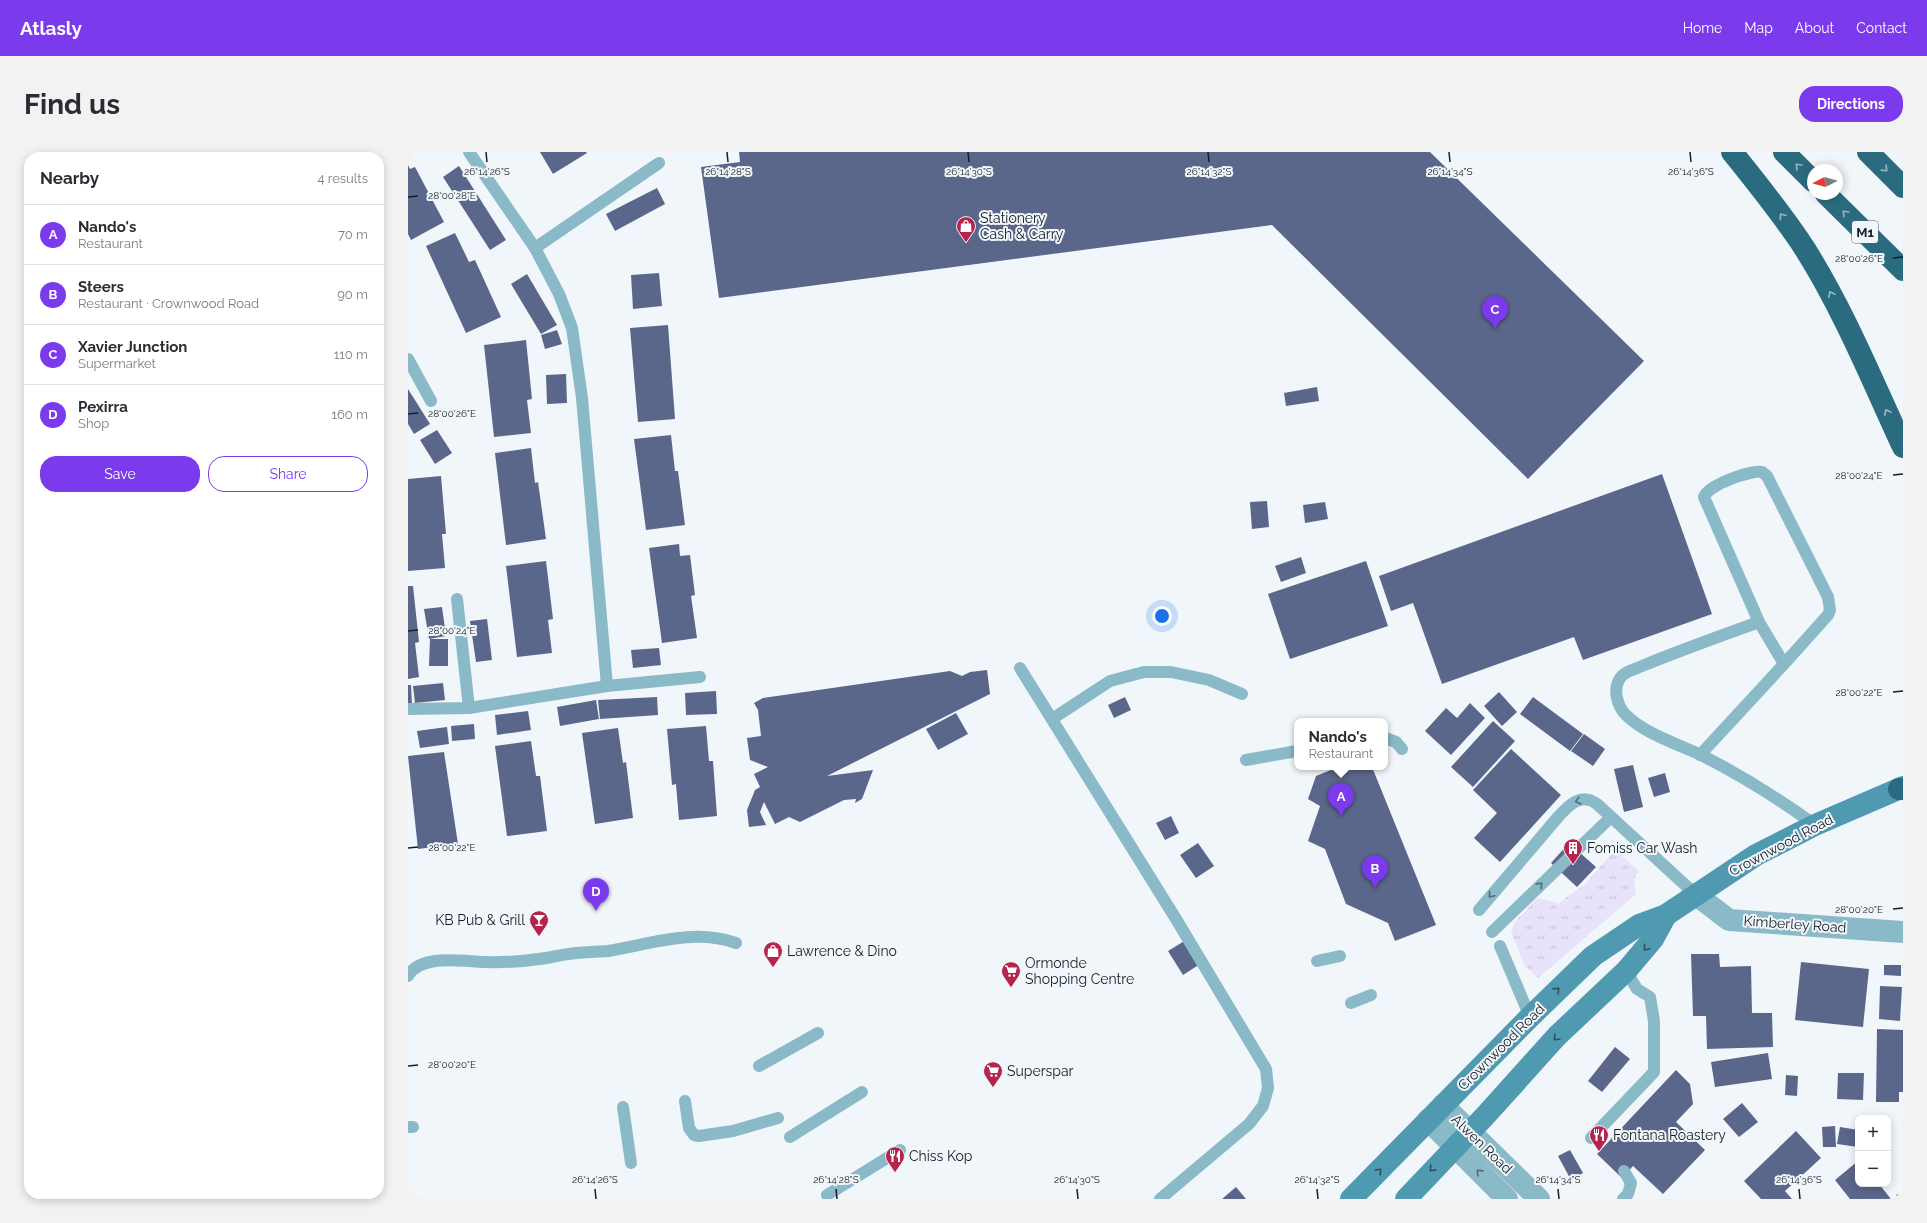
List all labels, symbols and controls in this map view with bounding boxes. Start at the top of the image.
text: Atlasly [20,17,82,39]
text: Home [1683,20,1722,36]
text: Map [1744,20,1773,36]
text: About [1795,20,1834,36]
text: Contact [1856,20,1907,36]
button: Directions [1799,86,1903,122]
text: Find us [24,88,120,121]
one-way arrow [1795,163,1803,171]
north arrow [1807,164,1843,200]
one-way arrow [1880,164,1888,172]
text: 26°14'26"S [464,166,510,177]
text: 26°14'28"S [705,166,751,177]
text: 26°14'30"S [946,166,992,177]
text: 26°14'32"S [1186,166,1232,177]
text: 26°14'34"S [1427,166,1473,177]
text: 26°14'36"S [1668,166,1714,177]
text: Nearby [40,168,99,188]
text: 4 results [317,171,368,186]
text: 28°00'28"E [428,190,476,201]
place label: Stationery Cash & Carry [980,210,1064,242]
one-way arrow [1842,210,1850,218]
one-way arrow [1780,214,1787,221]
shop icon: Stationery Cash & Carry [955,215,977,243]
text: Nando's [78,218,136,236]
road number: M1 [1852,221,1878,243]
text: A [49,227,57,242]
text: 70 m [338,227,368,242]
text: Restaurant [78,236,143,251]
text: 28°00'26"E [1835,253,1883,264]
text: Steers [78,278,124,296]
text: B [49,287,57,302]
text: 90 m [337,287,368,302]
one-way arrow [1828,291,1835,299]
text: Restaurant · Crownwood Road [78,296,259,311]
pin: C [1482,296,1508,329]
text: Xavier Junction [78,338,187,356]
text: C [49,347,57,362]
text: 110 m [334,347,368,362]
text: Supermarket [78,356,156,371]
text: Pexirra [78,398,128,416]
text: D [48,407,58,422]
text: 160 m [331,407,368,422]
text: 28°00'26"E [428,408,476,419]
one-way arrow [1884,408,1892,416]
text: Shop [78,416,109,431]
button: Save [40,456,200,492]
button: Share [208,456,368,492]
text: 28°00'24"E [1835,470,1883,481]
your location [1152,606,1172,626]
text: 28°00'24"E [428,625,476,636]
text: 28°00'22"E [1835,687,1883,698]
popup [1294,718,1388,770]
text: Nando's [1309,728,1367,746]
text: Restaurant [1309,746,1373,761]
pin: A [1328,783,1354,816]
one-way arrow [1575,796,1582,805]
street label: Crownwood Road [1726,811,1836,879]
building icon: Fomiss Car Wash [1562,837,1584,865]
place label: Fomiss Car Wash [1587,840,1698,856]
text: 28°00'22"E [428,842,476,853]
pin: B [1362,855,1388,888]
pin: D [583,878,609,911]
one-way arrow [1535,883,1543,890]
one-way arrow [1488,891,1495,898]
text: 28°00'20"E [1835,904,1883,915]
bar icon: KB Pub & Grill [528,909,550,937]
place label: KB Pub & Grill [435,912,525,928]
street label: Kimberley Road [1743,912,1847,936]
shop icon: Lawrence & Dino [762,940,784,968]
place label: Lawrence & Dino [787,943,897,959]
one-way arrow [1643,943,1650,951]
place label: Ormonde Shopping Centre [1025,955,1134,987]
supermarket icon: Ormonde Shopping Centre [1000,960,1022,988]
one-way arrow [1552,987,1560,995]
street label: Crownwood Road [1455,1001,1547,1093]
one-way arrow [1553,1033,1561,1041]
text: 28°00'20"E [428,1059,476,1070]
supermarket icon: Superspar [982,1060,1004,1088]
place label: Superspar [1007,1063,1074,1079]
street label: Alwen Road [1448,1111,1516,1177]
map controls [1855,1115,1891,1187]
button: + [1855,1115,1891,1151]
restaurant icon: Fontana Roastery [1588,1124,1610,1152]
place label: Fontana Roastery [1613,1127,1726,1143]
restaurant icon: Chiss Kop [884,1145,906,1173]
place label: Chiss Kop [909,1148,973,1164]
button: − [1855,1151,1891,1187]
one-way arrow [1430,1164,1437,1172]
one-way arrow [1374,1168,1382,1176]
one-way arrow [1476,1169,1484,1177]
text: 26°14'26"S [572,1174,618,1185]
text: 26°14'28"S [813,1174,859,1185]
text: 26°14'30"S [1054,1174,1100,1185]
text: 26°14'32"S [1294,1174,1340,1185]
text: 26°14'34"S [1535,1174,1581,1185]
text: 26°14'36"S [1776,1174,1822,1185]

